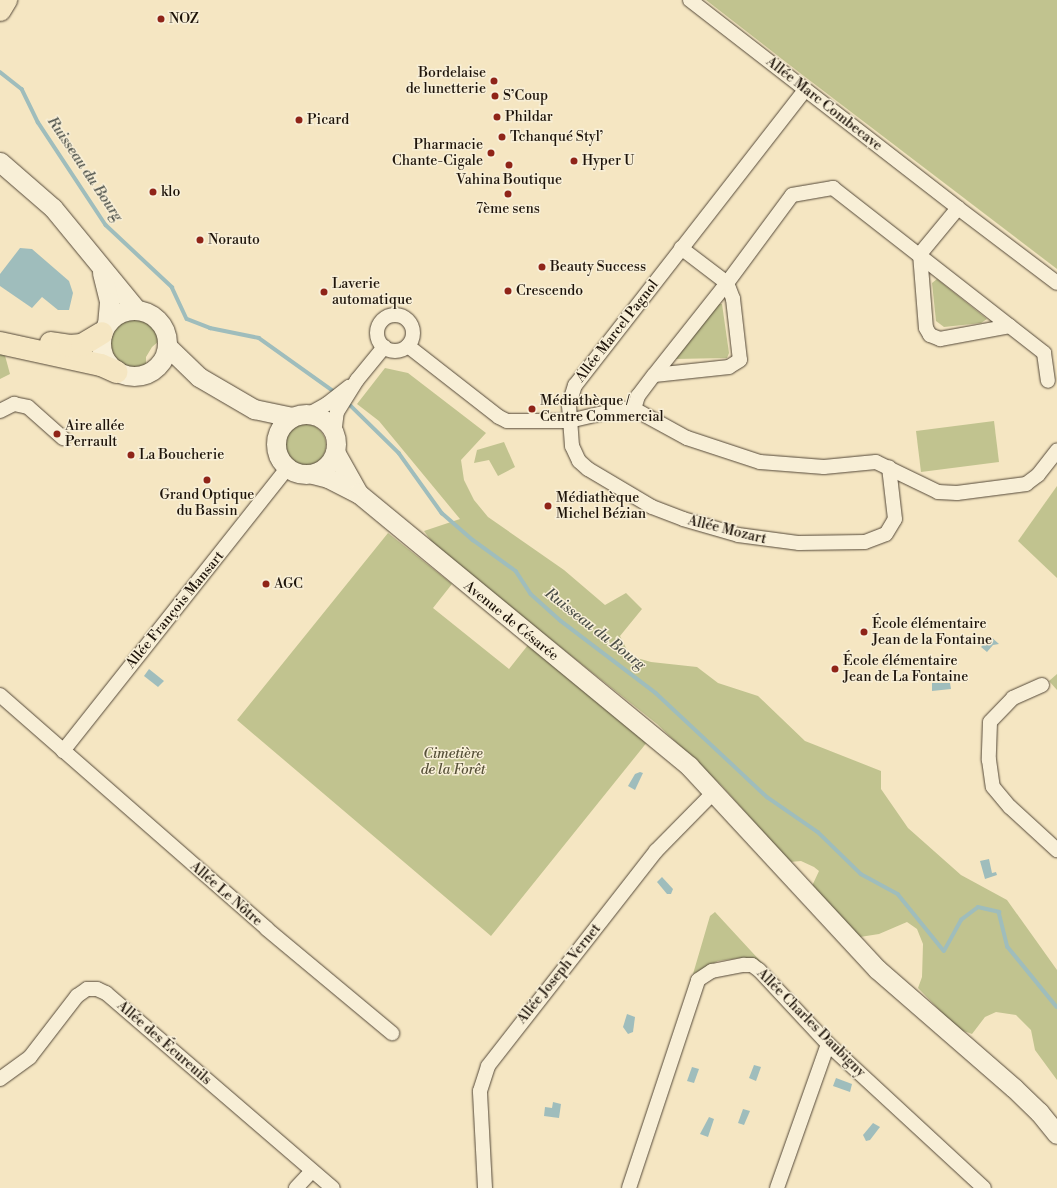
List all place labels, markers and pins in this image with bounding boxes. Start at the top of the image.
place label: NOZ [169,11,199,27]
marker: NOZ [156,14,166,24]
place label: Bordelaise de lunetterie [406,65,486,98]
marker: Bordelaise de lunetterie [489,76,499,86]
place label: S’Coup [503,88,548,104]
marker: S’Coup [490,91,500,101]
place label: Phildar [505,109,553,125]
place label: Picard [307,112,349,128]
marker: Phildar [492,112,502,122]
marker: Picard [294,115,304,125]
place label: Tchanqué Styl’ [510,129,603,145]
marker: Tchanqué Styl’ [497,132,507,142]
place label: Pharmacie Chante-Cigale [392,137,483,170]
marker: Pharmacie Chante-Cigale [486,148,496,158]
place label: Hyper U [582,153,634,169]
marker: Hyper U [569,156,579,166]
marker: Vahina Boutique [504,160,514,170]
place label: Vahina Boutique [456,172,562,188]
place label: klo [161,184,180,200]
marker: klo [148,187,158,197]
marker: 7ème sens [503,189,513,199]
place label: 7ème sens [476,201,540,217]
place label: Norauto [208,232,260,248]
marker: Norauto [195,235,205,245]
place label: Beauty Success [550,259,646,275]
marker: Beauty Success [537,262,547,272]
place label: Laverie automatique [332,276,412,308]
place label: Crescendo [516,283,583,299]
marker: Crescendo [503,286,513,296]
marker: Laverie automatique [319,287,329,297]
place label: Médiathèque / Centre Commercial [540,393,664,426]
marker: Médiathèque / Centre Commercial [527,404,537,414]
place label: Aire allée Perrault [65,418,125,450]
marker: Aire allée Perrault [52,429,62,439]
place label: La Boucherie [139,447,224,463]
marker: La Boucherie [126,450,136,460]
marker: Grand Optique du Bassin [202,475,212,485]
place label: Grand Optique du Bassin [160,487,254,520]
place label: Médiathèque Michel Bézian [556,490,646,522]
marker: Médiathèque Michel Bézian [543,501,553,511]
place label: AGC [274,576,303,592]
marker: AGC [261,579,271,589]
place label: École élémentaire Jean de la Fontaine [872,616,992,648]
marker: École élémentaire Jean de la Fontaine [859,627,869,637]
place label: École élémentaire Jean de La Fontaine [843,653,968,686]
marker: École élémentaire Jean de La Fontaine [830,664,840,674]

